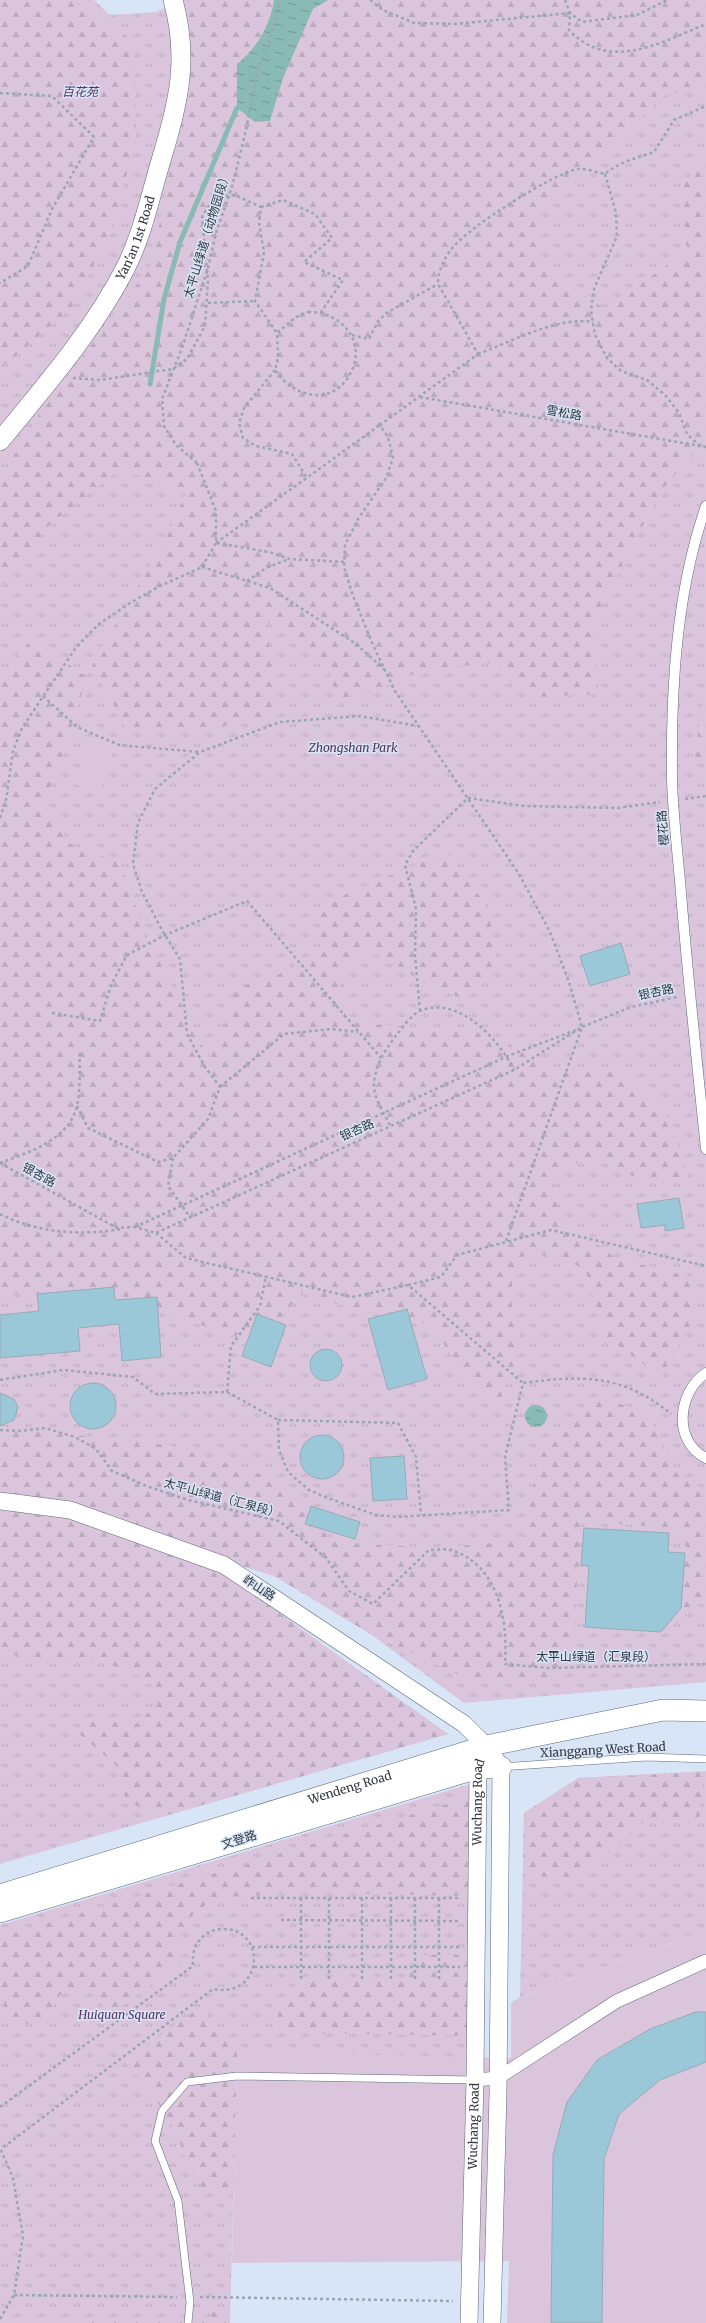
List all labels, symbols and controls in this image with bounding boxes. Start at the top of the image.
park label: 百花苑 [62,84,100,99]
street label: 太平山绿道（动物园段） [180,170,233,300]
street label: Yan'an 1st Road [112,194,158,283]
street label: 雪松路 [545,402,583,423]
park label: Zhongshan Park [308,740,398,755]
street label: 樱花路 [653,809,672,847]
street label: 银杏路 [637,980,675,1003]
street label: 银杏路 [337,1115,376,1144]
street label: 银杏路 [20,1159,59,1190]
street label: 太平山绿道（汇泉段） [162,1475,282,1520]
street label: 岞山路 [240,1571,278,1604]
street label: 太平山绿道（汇泉段） [536,1649,656,1664]
street label: Xianggang West Road [540,1739,666,1760]
street label: Wuchang Road [469,1757,488,1846]
street label: Wendeng Road [305,1767,393,1807]
street label: 文登路 [219,1827,258,1852]
park label: Huiquan Square [77,2007,166,2022]
street label: Wuchang Road [465,2083,482,2170]

